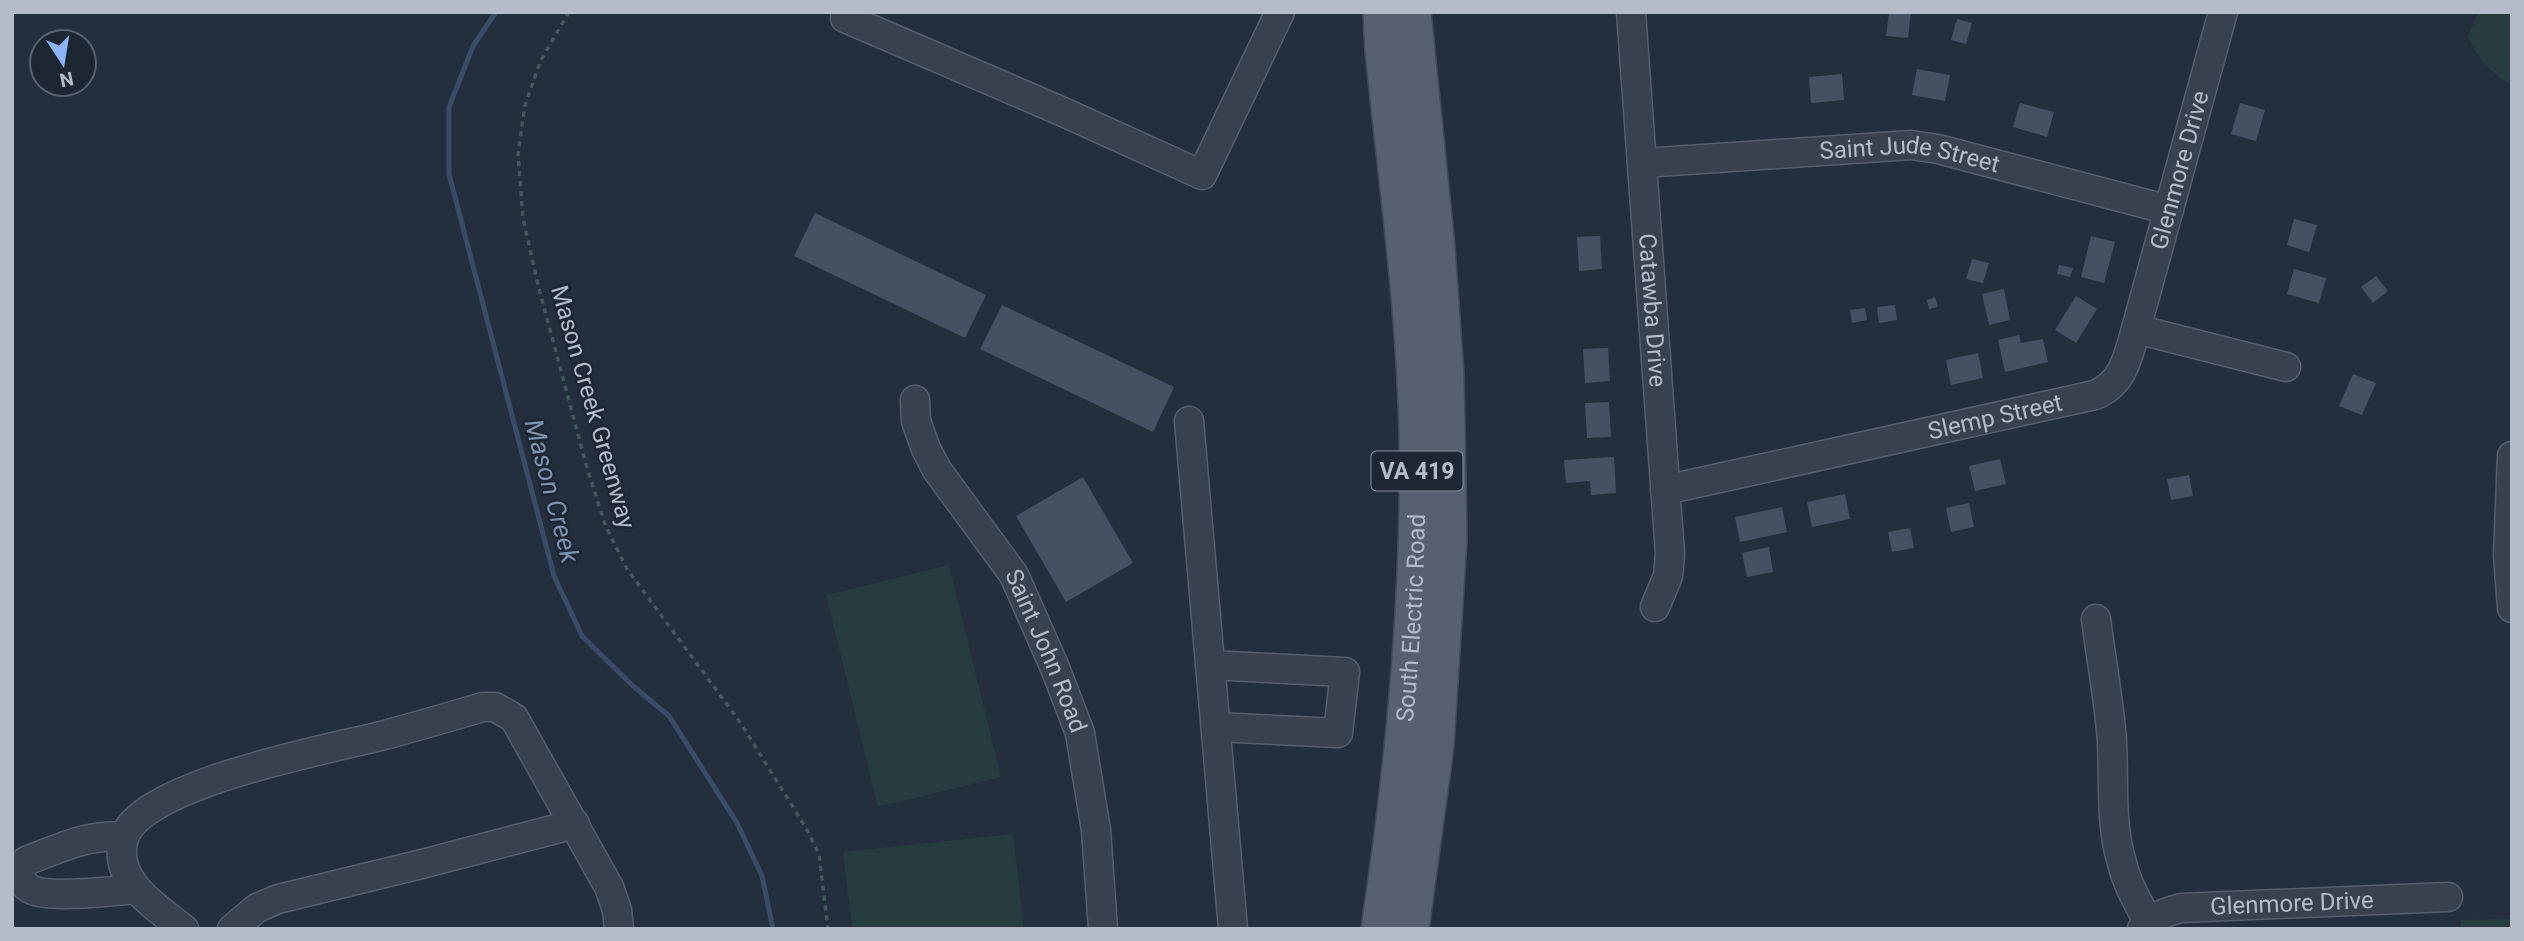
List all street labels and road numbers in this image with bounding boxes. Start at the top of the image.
street label: Glenmore Drive [2144,88,2215,253]
street label: Saint Jude Street [1819,130,2003,179]
street label: Catawba Drive [1633,232,1672,388]
street label: Mason Creek Greenway [544,282,642,532]
street label: Slemp Street [1925,389,2065,445]
road number: VA 419 [1372,452,1462,491]
street label: South Electric Road [1391,514,1431,723]
street label: Saint John Road [999,565,1092,737]
street label: Glenmore Drive [2210,886,2374,921]

